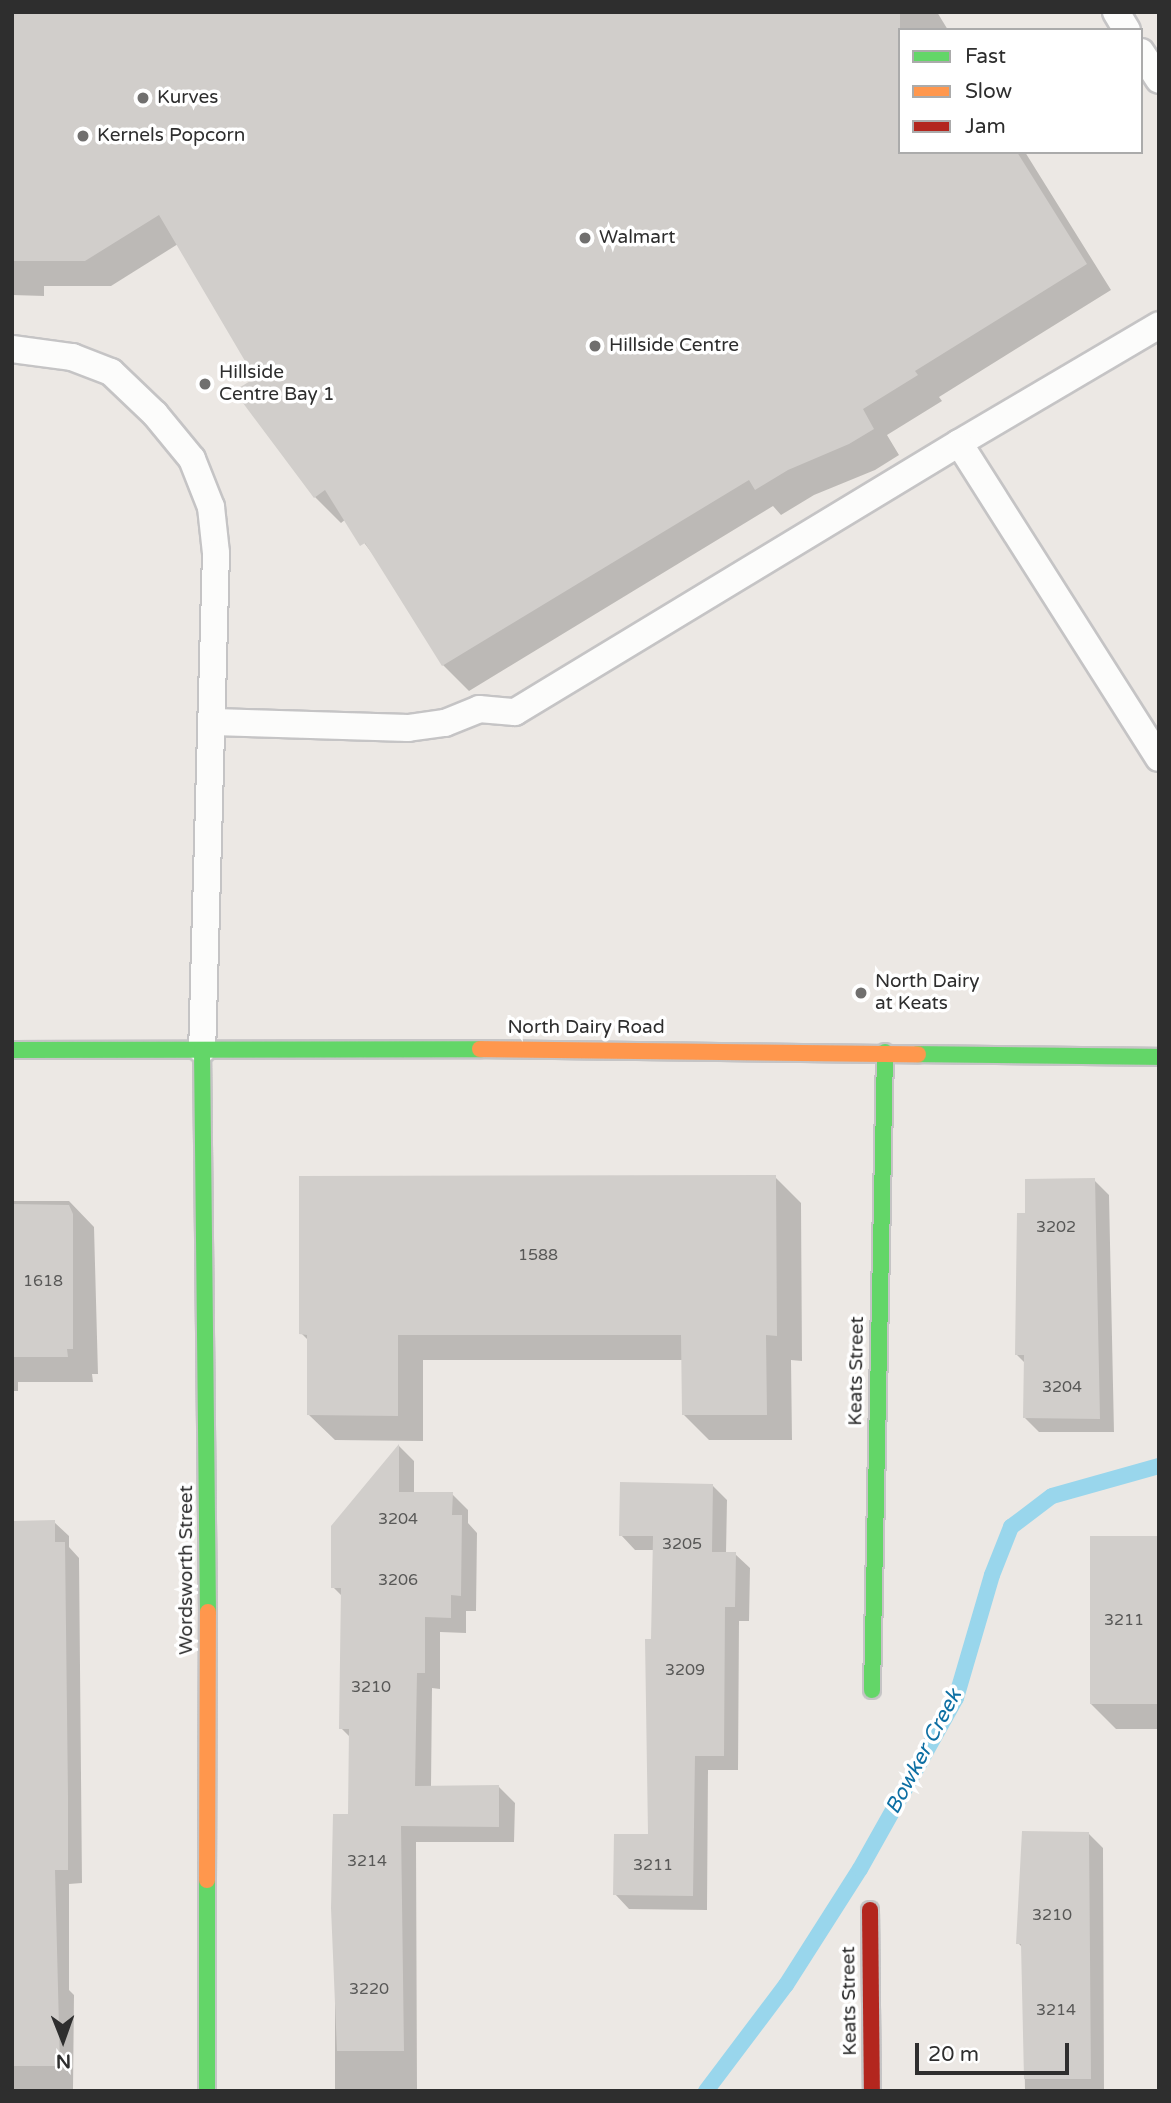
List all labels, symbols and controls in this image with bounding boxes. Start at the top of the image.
legend [898,28,1143,154]
text: Fast [965,44,1006,69]
text: Slow [965,79,1012,104]
place label: Kurves [157,87,218,109]
marker: Kurves [135,90,151,106]
text: Jam [965,114,1006,139]
place label: Kernels Popcorn [97,125,245,147]
marker: Kernels Popcorn [75,128,91,144]
place label: Walmart [599,227,676,249]
marker: Walmart [577,230,593,246]
place label: Hillside Centre [609,335,739,357]
marker: Hillside Centre [587,338,603,354]
place label: Hillside Centre Bay 1 [219,362,335,406]
marker: Hillside Centre Bay 1 [197,376,213,392]
place label: North Dairy at Keats [875,971,980,1015]
marker: North Dairy at Keats [853,985,869,1001]
street label: North Dairy Road [507,1017,665,1039]
house number: 3202 [1036,1217,1076,1237]
house number: 1588 [518,1245,558,1265]
house number: 1618 [23,1271,63,1291]
street label: Keats Street [845,1316,869,1426]
house number: 3204 [1042,1377,1082,1397]
street label: Wordsworth Street [176,1485,198,1655]
house number: 3204 [378,1509,418,1529]
house number: 3205 [662,1534,702,1554]
house number: 3206 [378,1570,418,1590]
house number: 3211 [1104,1610,1144,1630]
house number: 3209 [665,1660,705,1680]
house number: 3210 [351,1677,391,1697]
water label: Bowker Creek [881,1685,967,1819]
house number: 3214 [347,1851,387,1871]
house number: 3211 [633,1855,673,1875]
house number: 3210 [1032,1905,1072,1925]
street label: Keats Street [838,1946,862,2056]
house number: 3220 [349,1979,389,1999]
house number: 3214 [1036,2000,1076,2020]
north arrow [28,2005,98,2075]
scale bar [919,2030,1073,2074]
text: 20 m [928,2042,979,2067]
text: N [56,2050,71,2072]

